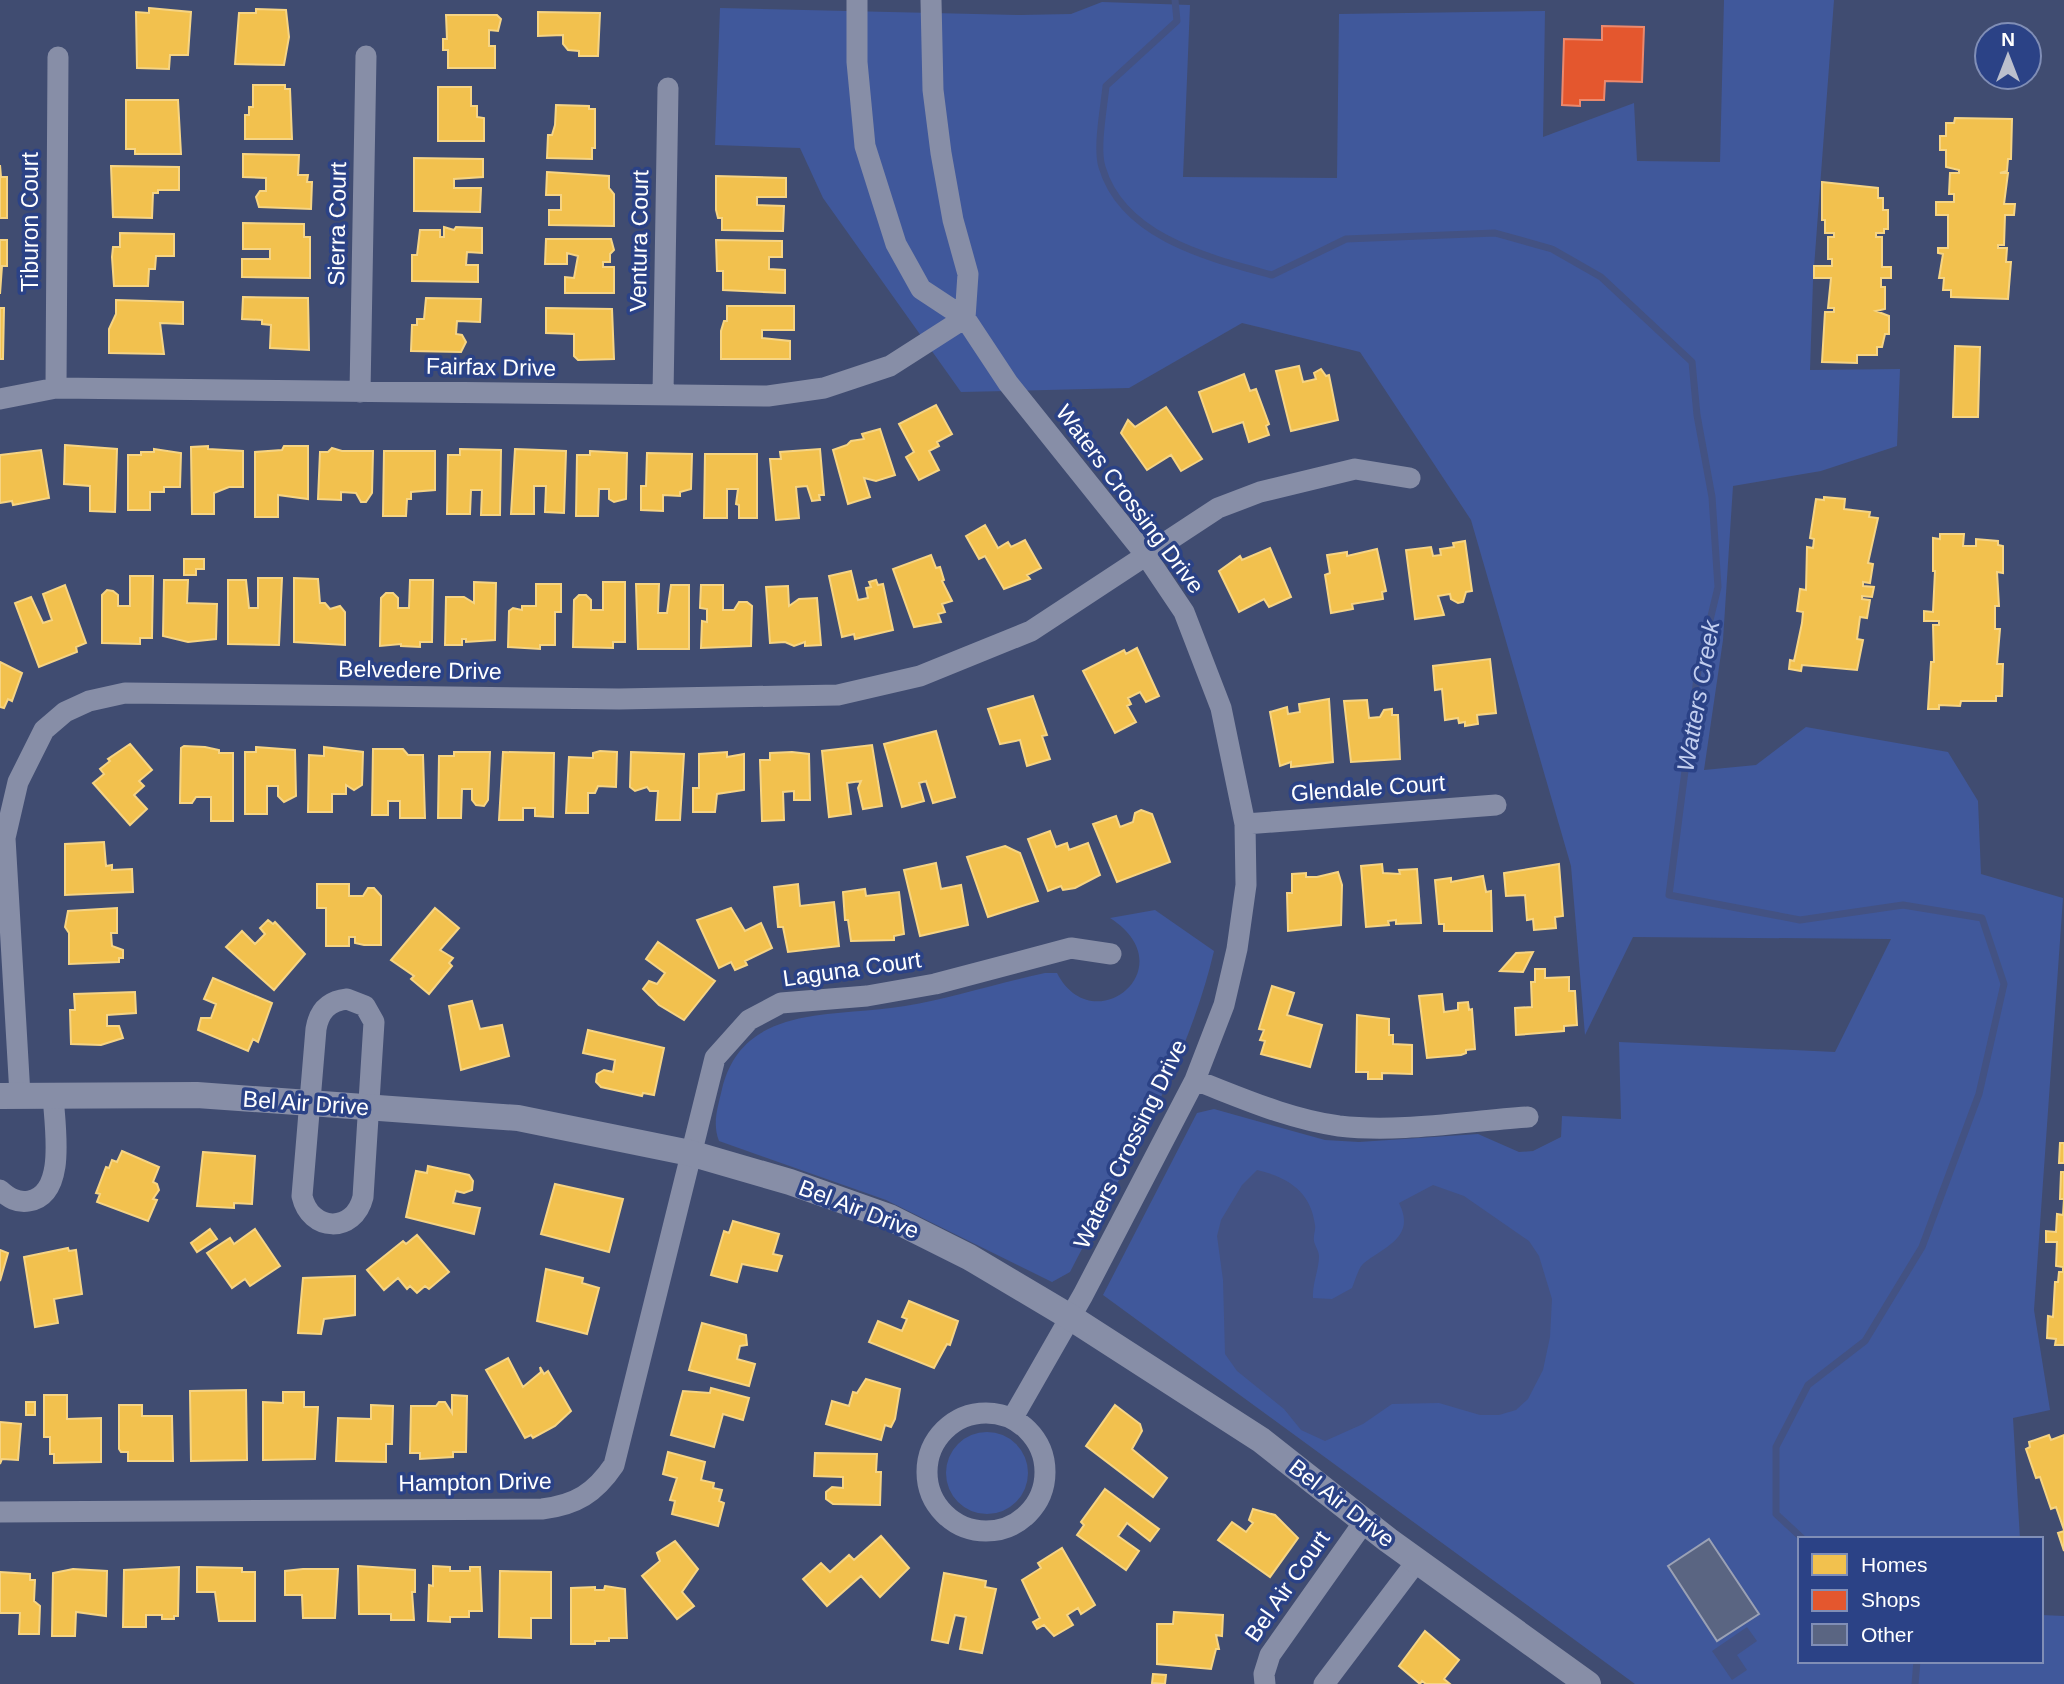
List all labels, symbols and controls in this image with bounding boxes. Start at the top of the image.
north arrow [1973,21,2043,91]
text: N [2001,29,2015,50]
street label: Tiburon Court [17,152,43,292]
street label: Sierra Court [323,161,351,286]
street label: Ventura Court [625,169,653,312]
street label: Fairfax Drive [426,353,556,381]
street label: Waters Crossing Drive [1051,400,1209,598]
water label: Watters Creek [1671,616,1725,774]
street label: Belvedere Drive [338,656,502,684]
street label: Glendale Court [1290,770,1447,806]
street label: Laguna Court [781,946,923,992]
street label: Waters Crossing Drive [1068,1035,1192,1253]
street label: Bel Air Drive [242,1086,370,1120]
street label: Bel Air Drive [795,1174,923,1244]
street label: Bel Air Drive [1284,1454,1400,1552]
street label: Hampton Drive [398,1468,552,1496]
street label: Bel Air Court [1239,1525,1335,1646]
legend [1798,1537,2043,1663]
text: Homes [1861,1553,1928,1576]
text: Shops [1861,1588,1921,1611]
text: Other [1861,1623,1914,1646]

